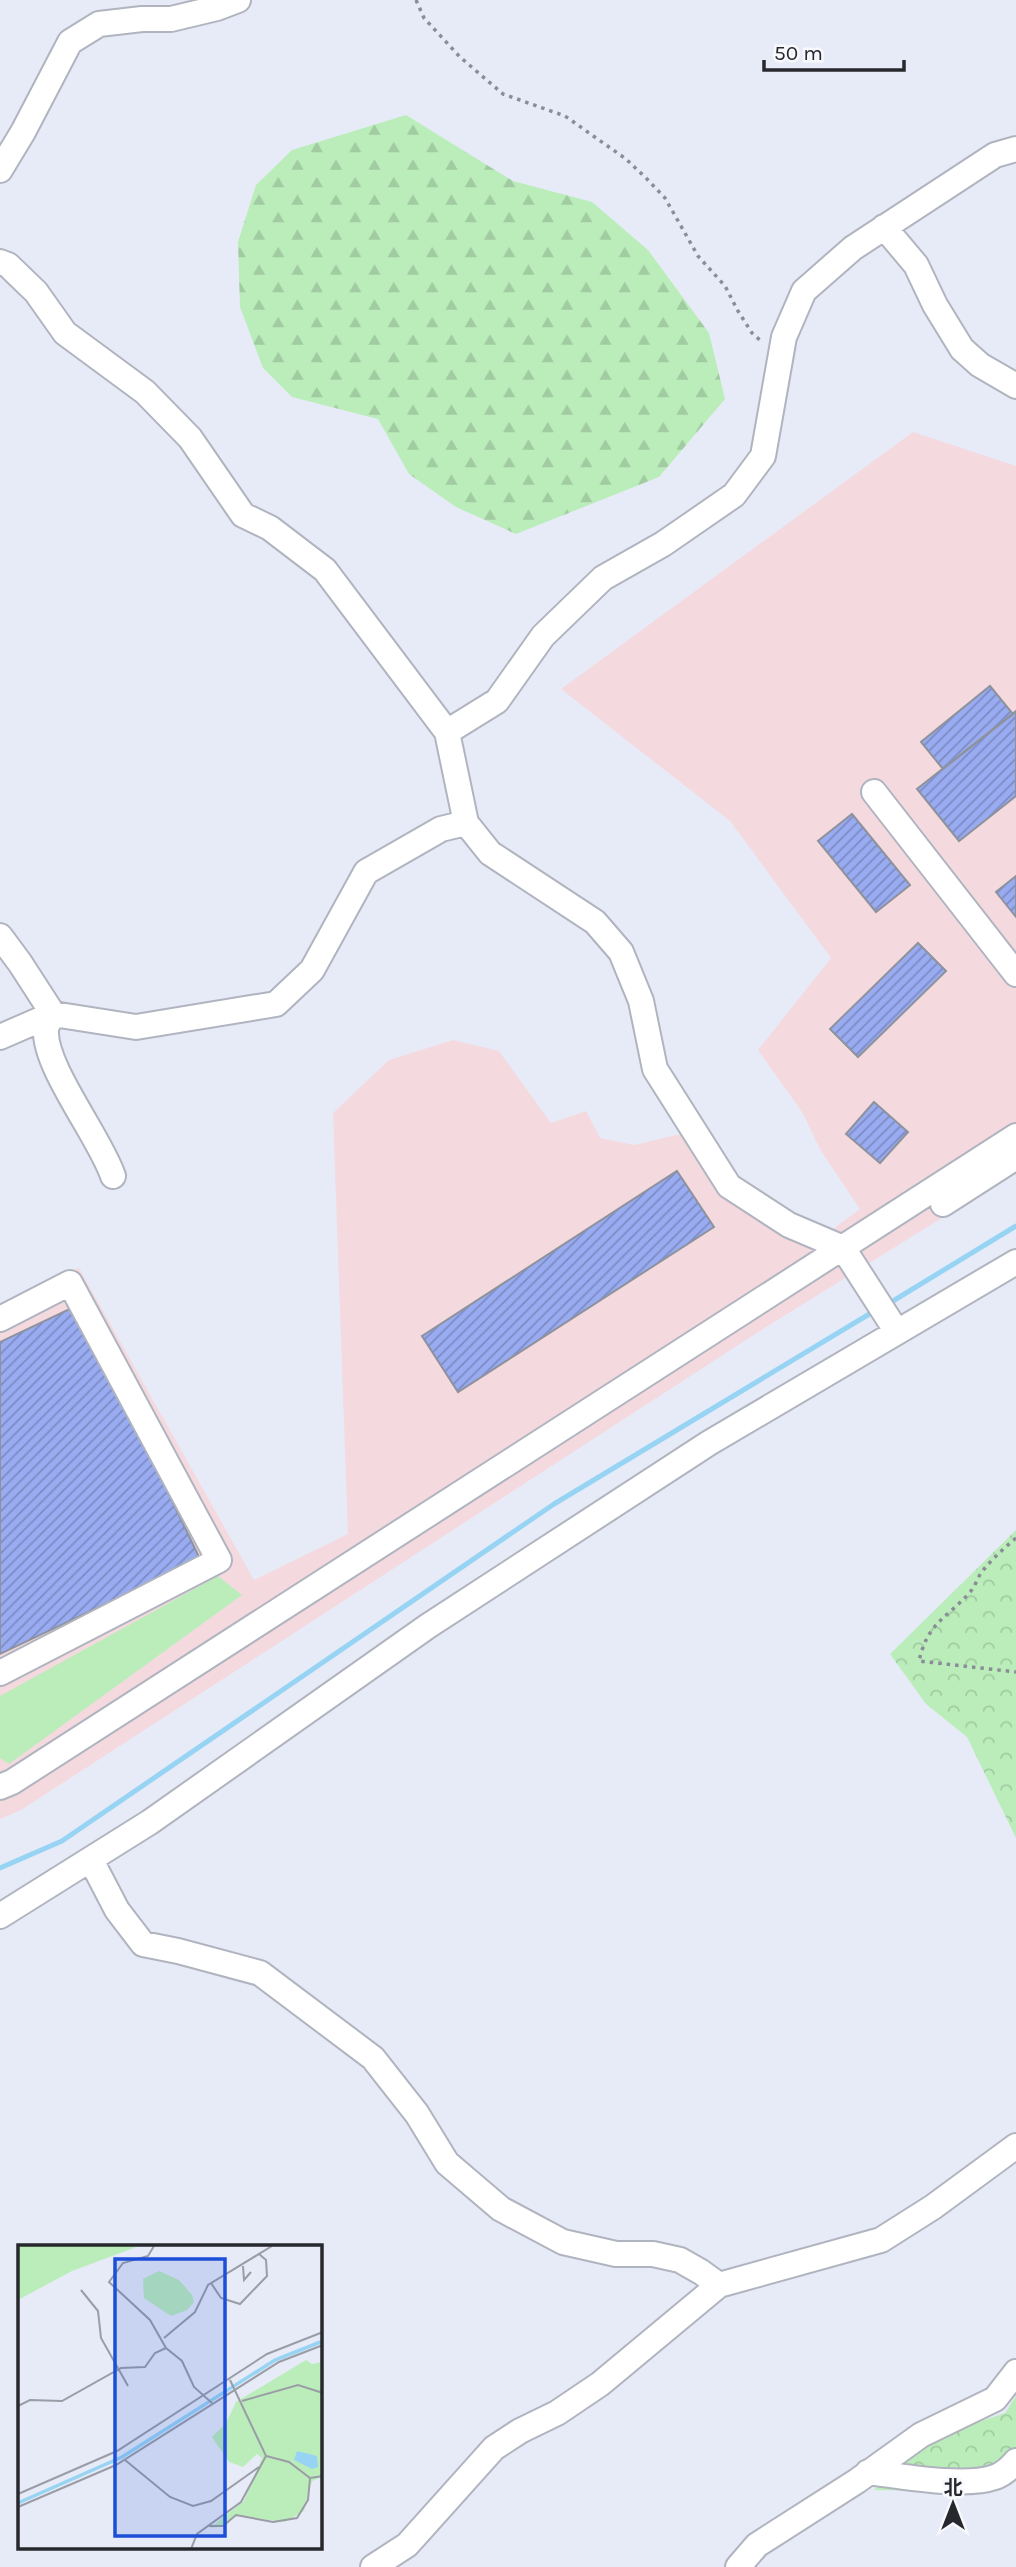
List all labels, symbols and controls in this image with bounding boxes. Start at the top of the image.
scale bar [764,28,904,72]
text: 50 m [774,41,823,65]
inset map [18,2245,322,2550]
north arrow [918,2469,988,2539]
text: 北 [943,2477,963,2499]

